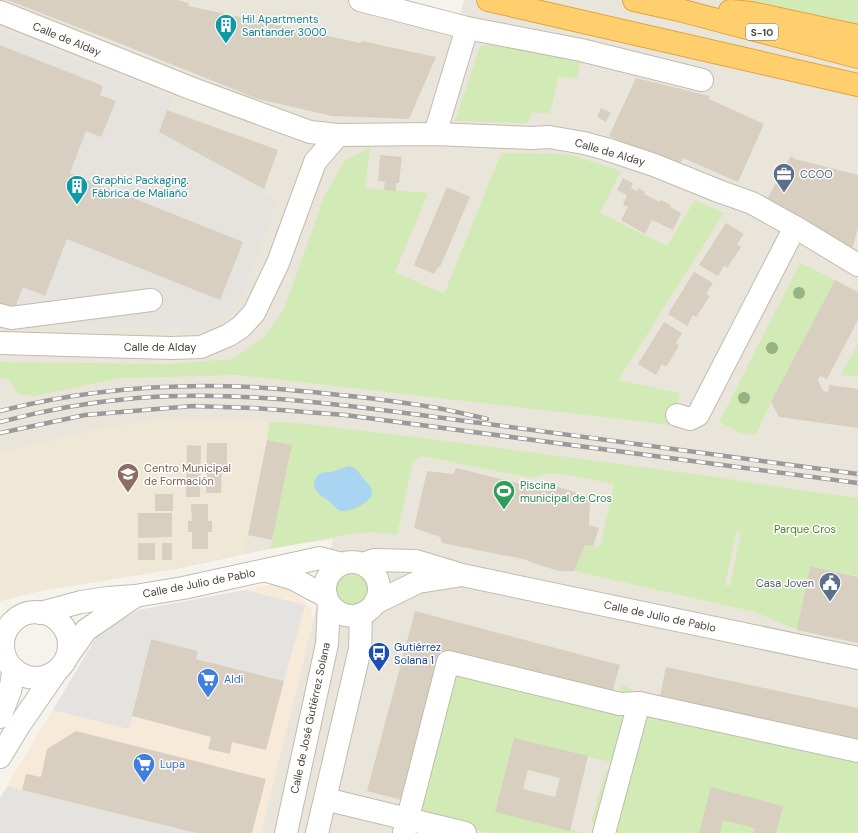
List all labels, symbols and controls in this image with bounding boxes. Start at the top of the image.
building icon: Hi! Apartments Santander 3000 [213,12,239,45]
place label: Hi! Apartments Santander 3000 [242,12,327,39]
street label: Calle de Alday [31,19,103,59]
road number: S-10 [746,24,778,40]
street label: Calle de Alday [573,135,647,169]
office icon: CCOO [771,161,797,194]
place label: CCOO [800,167,833,181]
building icon: Graphic Packaging. Fábrica de Maliaño [64,173,90,206]
place label: Graphic Packaging. Fábrica de Maliaño [92,173,189,200]
street label: Calle de Alday [124,340,196,354]
school or university icon: Centro Municipal de Formación [115,461,141,494]
place label: Centro Municipal de Formación [144,461,231,488]
sports icon: Piscina municipal de Cros [491,478,517,511]
place label: Piscina municipal de Cros [520,478,612,505]
park label: Parque Cros [774,522,836,536]
street label: Calle de Julio de Pablo [142,565,256,601]
public building icon: Casa Joven [817,570,843,603]
place label: Casa Joven [756,576,814,590]
street label: Calle de Julio de Pablo [603,597,717,635]
bus stop icon: Gutiérrez Solana 1 [366,640,392,673]
place label: Gutiérrez Solana 1 [394,640,441,667]
street label: Calle de José Gutiérrez Solana [287,641,333,795]
supermarket icon: Aldi [195,666,221,699]
place label: Aldi [224,672,243,686]
supermarket icon: Lupa [131,751,157,784]
place label: Lupa [160,757,185,771]

